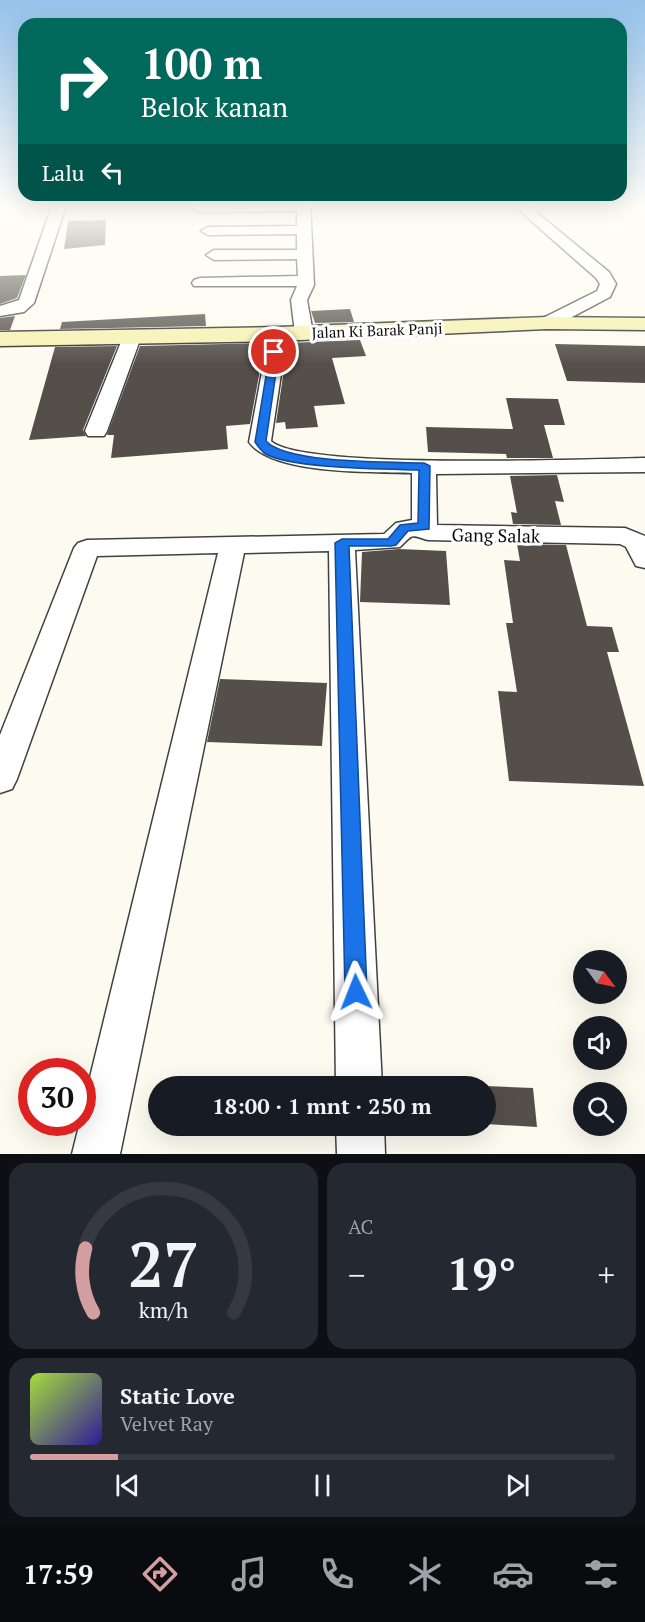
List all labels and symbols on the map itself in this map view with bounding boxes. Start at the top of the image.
street label: Jalan Ki Barak Panji [311,318,443,342]
pin [248,326,299,377]
street label: Gang Salak [452,522,541,548]
north arrow [573,950,627,1004]
position arrow [324,960,388,1024]
speed limit sign: 30 [18,1058,96,1136]

